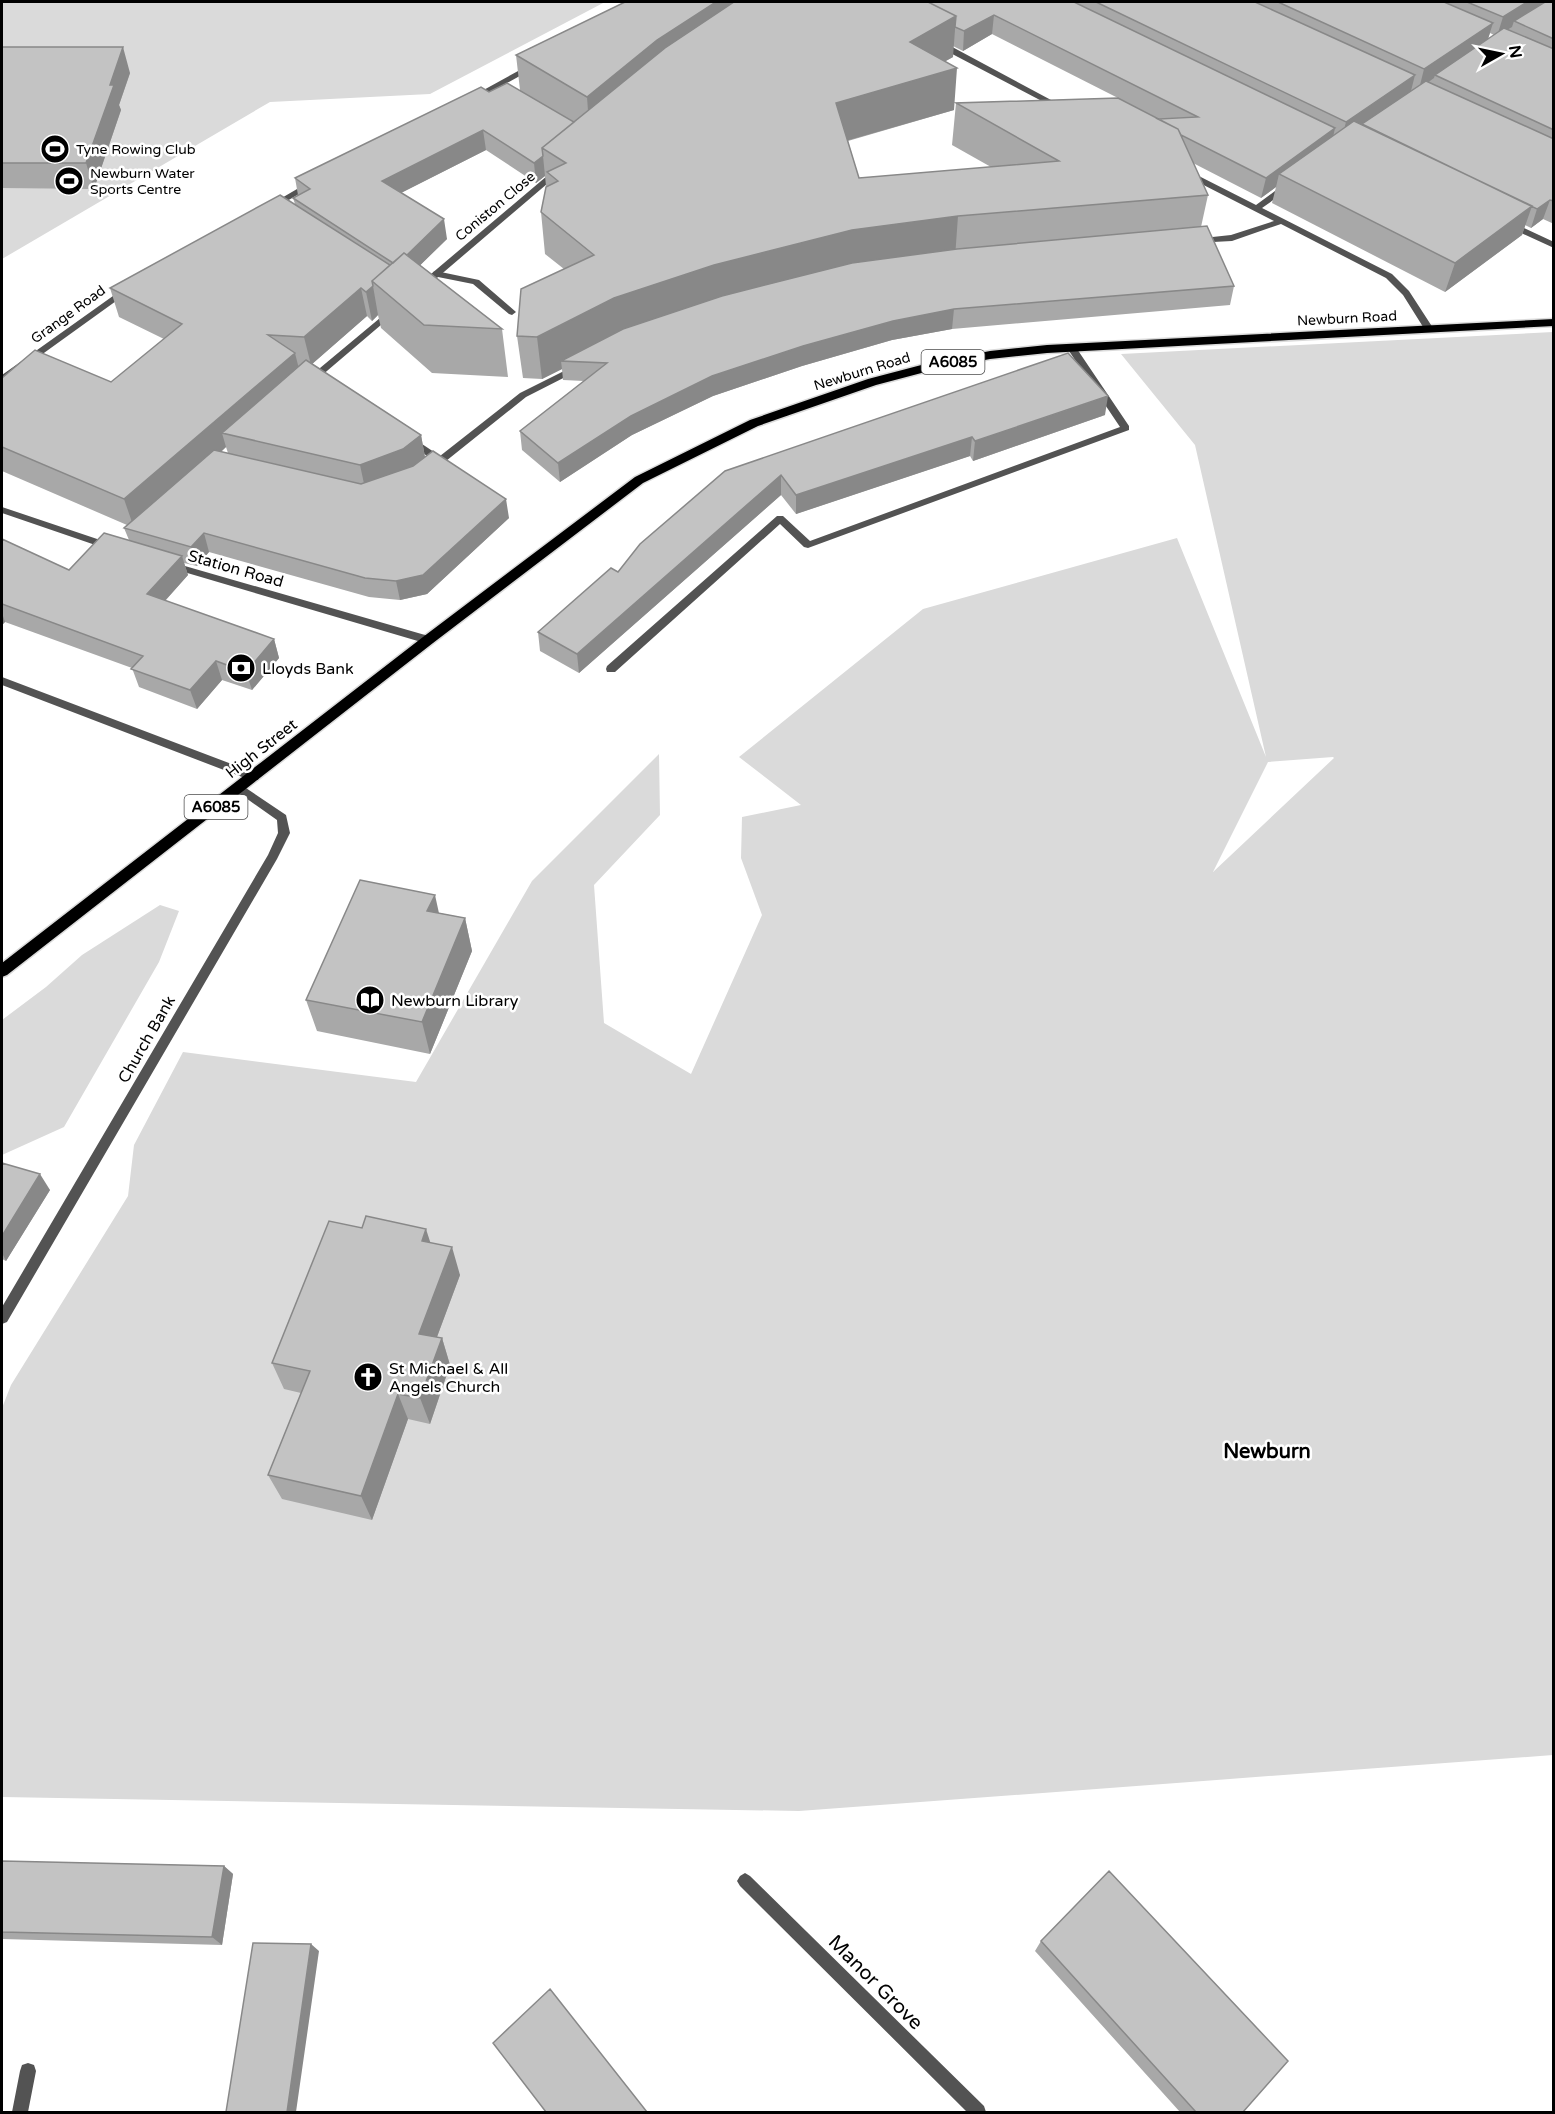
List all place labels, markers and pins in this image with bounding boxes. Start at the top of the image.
sports icon: Tyne Rowing Club [39,133,71,165]
place label: Tyne Rowing Club [76,141,196,158]
sports icon: Newburn Water Sports Centre [53,165,85,197]
place label: Newburn Water Sports Centre [90,165,195,198]
bank icon: Lloyds Bank [225,652,257,684]
place label: Lloyds Bank [262,659,354,679]
library icon: Newburn Library [354,984,386,1016]
place label: Newburn Library [391,991,519,1011]
place label: St Michael & All Angels Church [389,1359,508,1397]
church icon: St Michael & All Angels Church [352,1361,384,1393]

